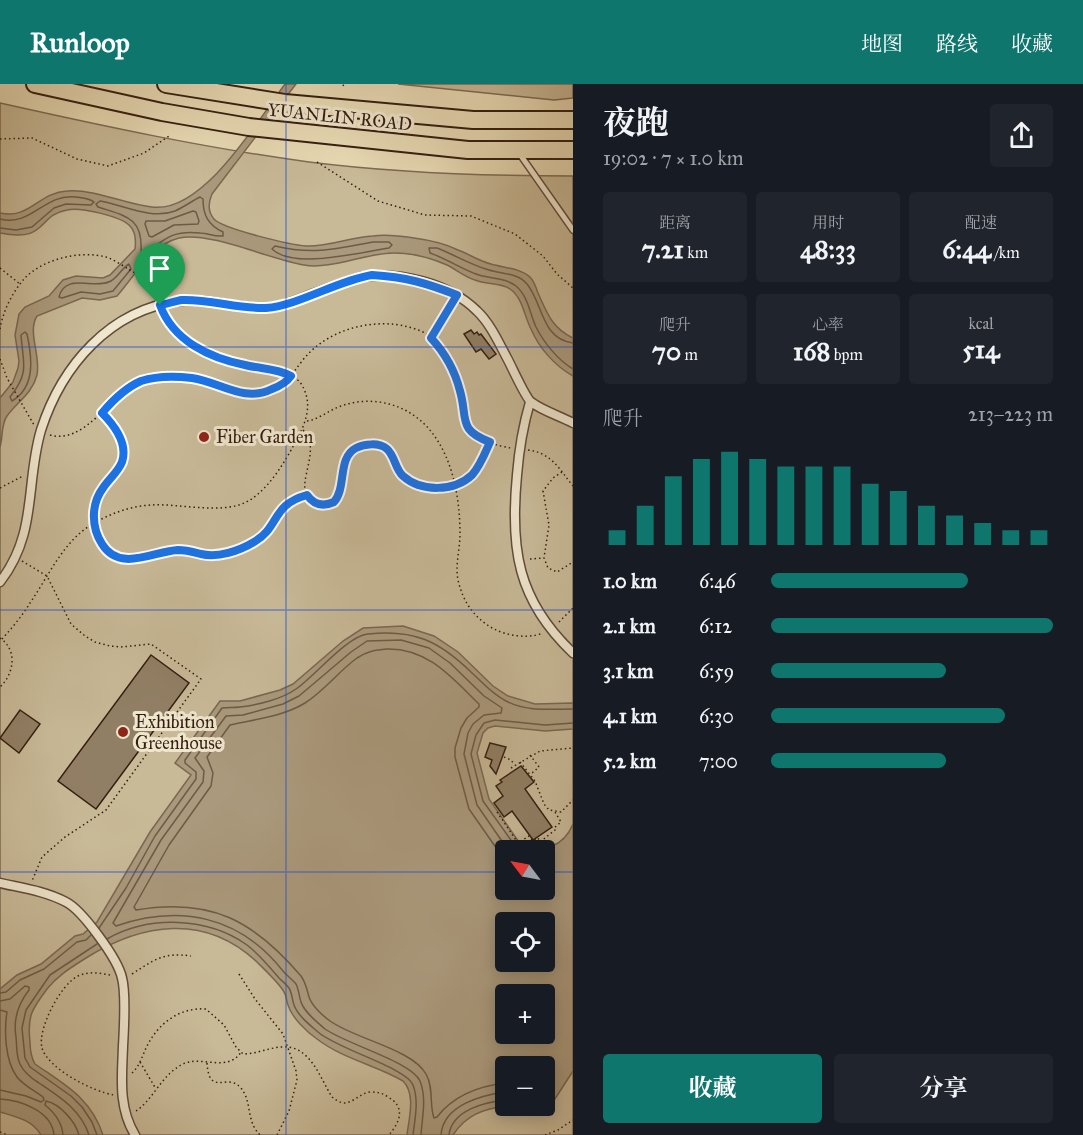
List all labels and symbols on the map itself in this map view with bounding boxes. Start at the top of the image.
street label: YUANLIN ROAD [267,98,413,136]
pin [134,243,185,305]
place label: Fiber Garden [216,426,313,448]
marker: Fiber Garden [197,430,211,444]
place label: Exhibition Greenhouse [135,711,222,754]
marker: Exhibition Greenhouse [116,725,130,739]
north arrow [495,840,555,900]

